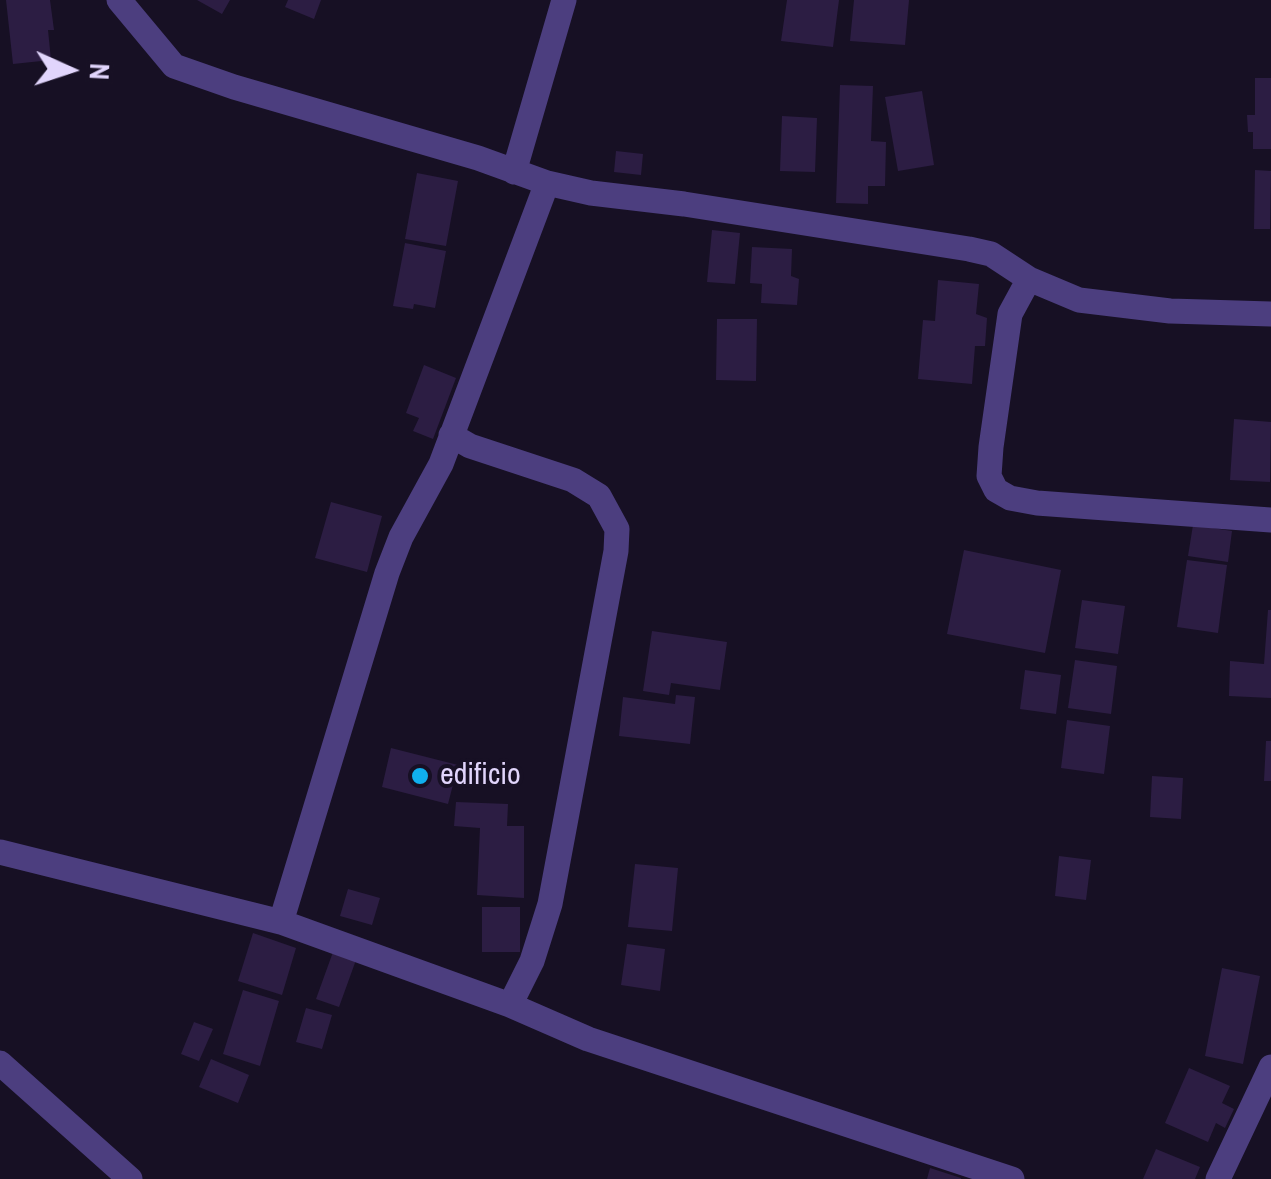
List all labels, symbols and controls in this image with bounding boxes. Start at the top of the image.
north arrow [20,20,120,120]
text: N [81,62,119,81]
place label: edificio [440,758,521,794]
marker: edificio [409,765,431,787]

